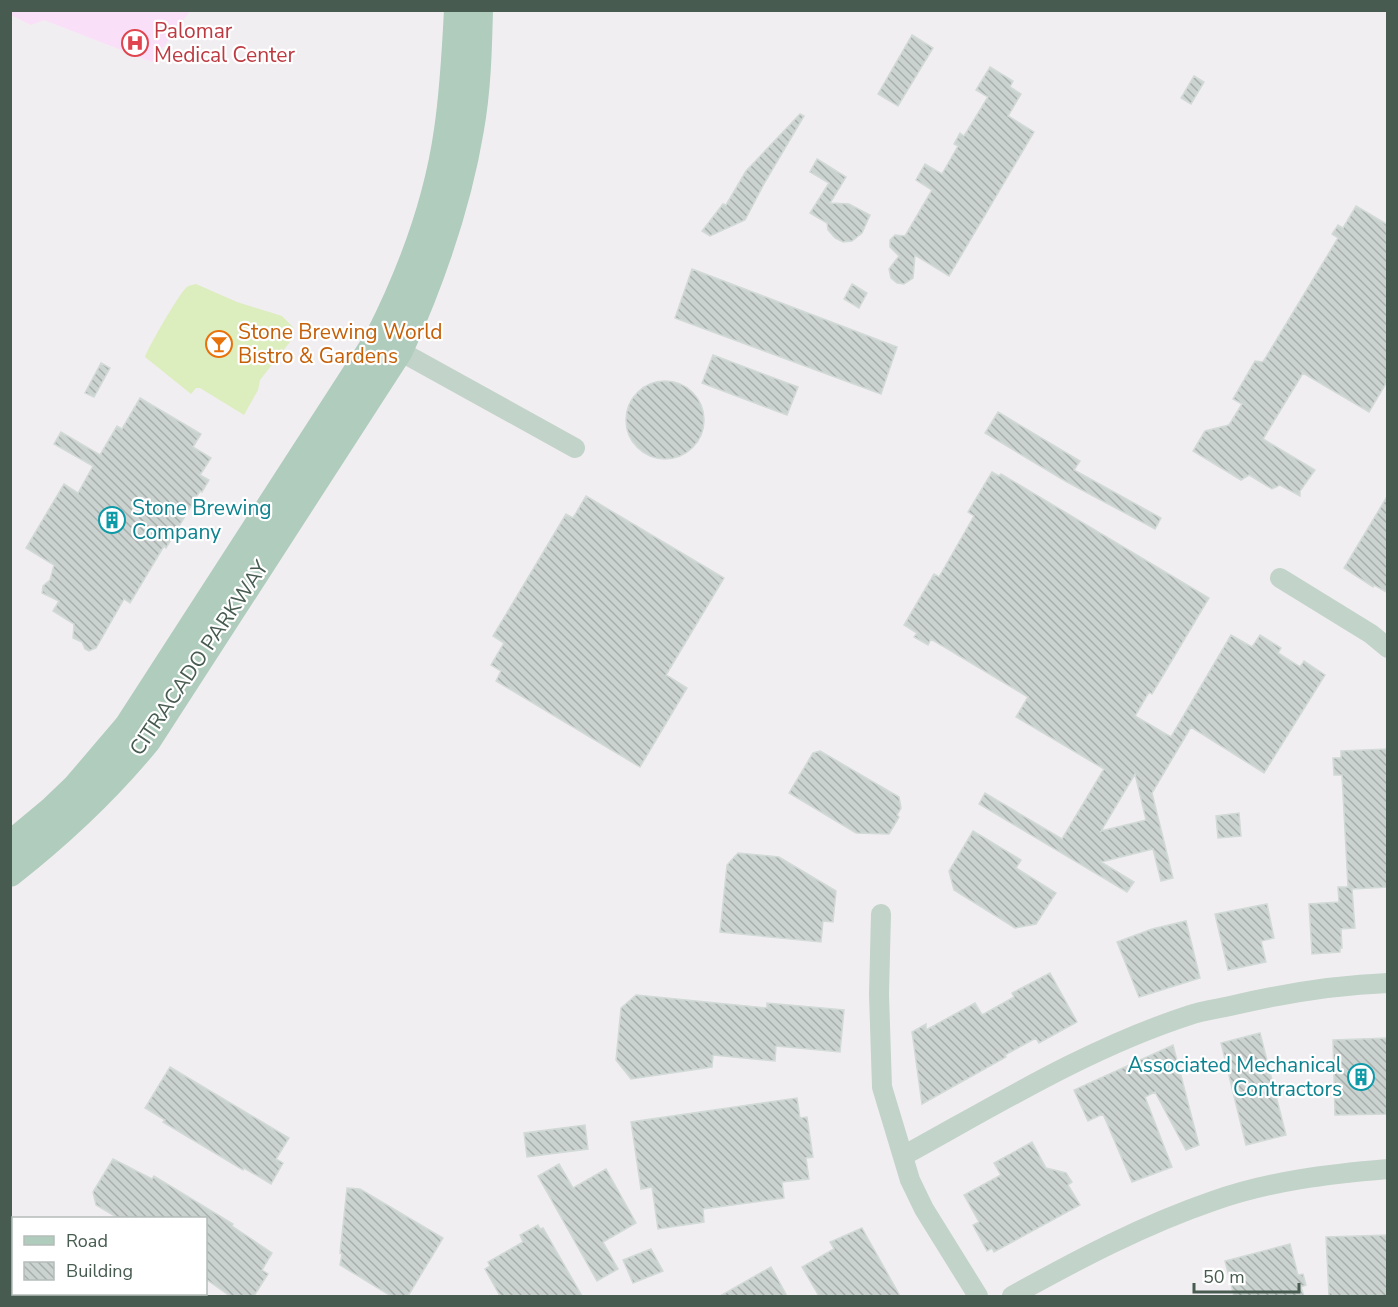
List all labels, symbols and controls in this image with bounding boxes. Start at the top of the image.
place label: Palomar Medical Center [154,17,296,69]
hospital icon: Palomar Medical Center [120,28,150,58]
place label: Stone Brewing World Bistro & Gardens [238,318,443,370]
bar icon: Stone Brewing World Bistro & Gardens [204,329,234,359]
place label: Stone Brewing Company [132,494,272,546]
building icon: Stone Brewing Company [97,505,127,535]
street label: CITRACADO PARKWAY [123,555,275,761]
place label: Associated Mechanical Contractors [1127,1051,1343,1103]
building icon: Associated Mechanical Contractors [1346,1062,1376,1092]
legend [12,1217,207,1295]
text: Road [66,1229,108,1253]
scale bar [1194,1256,1299,1294]
text: Building [66,1259,133,1283]
text: 50 m [1203,1265,1245,1289]

